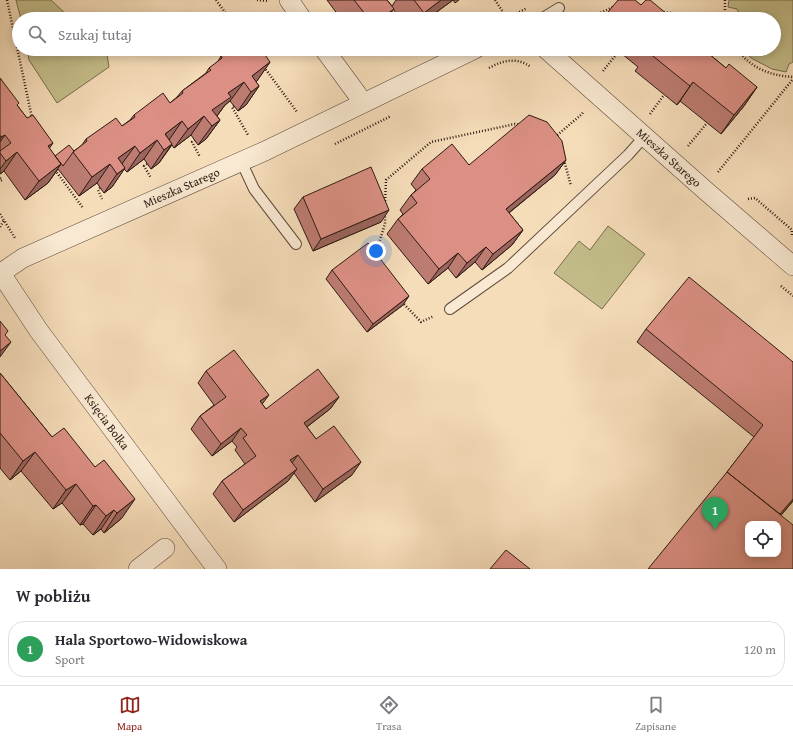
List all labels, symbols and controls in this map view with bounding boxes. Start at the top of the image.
search box [12,12,781,56]
icon: search [26,23,48,45]
text: Szukaj tutaj [58,24,132,45]
street label: Mieszka Starego [633,124,705,191]
street label: Mieszka Starego [141,163,222,212]
your location [366,241,386,261]
street label: Księcia Bolka [81,390,134,453]
pin: 1 [702,497,728,530]
map controls [745,521,781,557]
button: locate [745,521,781,557]
text: W pobliżu [16,583,91,608]
text: Hala Sportowo-Widowiskowa [55,629,247,650]
text: 1 [27,640,33,659]
text: 120 m [744,640,776,659]
text: Sport [55,650,85,669]
tab: Mapa [117,694,142,734]
tab: Trasa [376,694,401,734]
tab: Zapisane [635,694,676,734]

